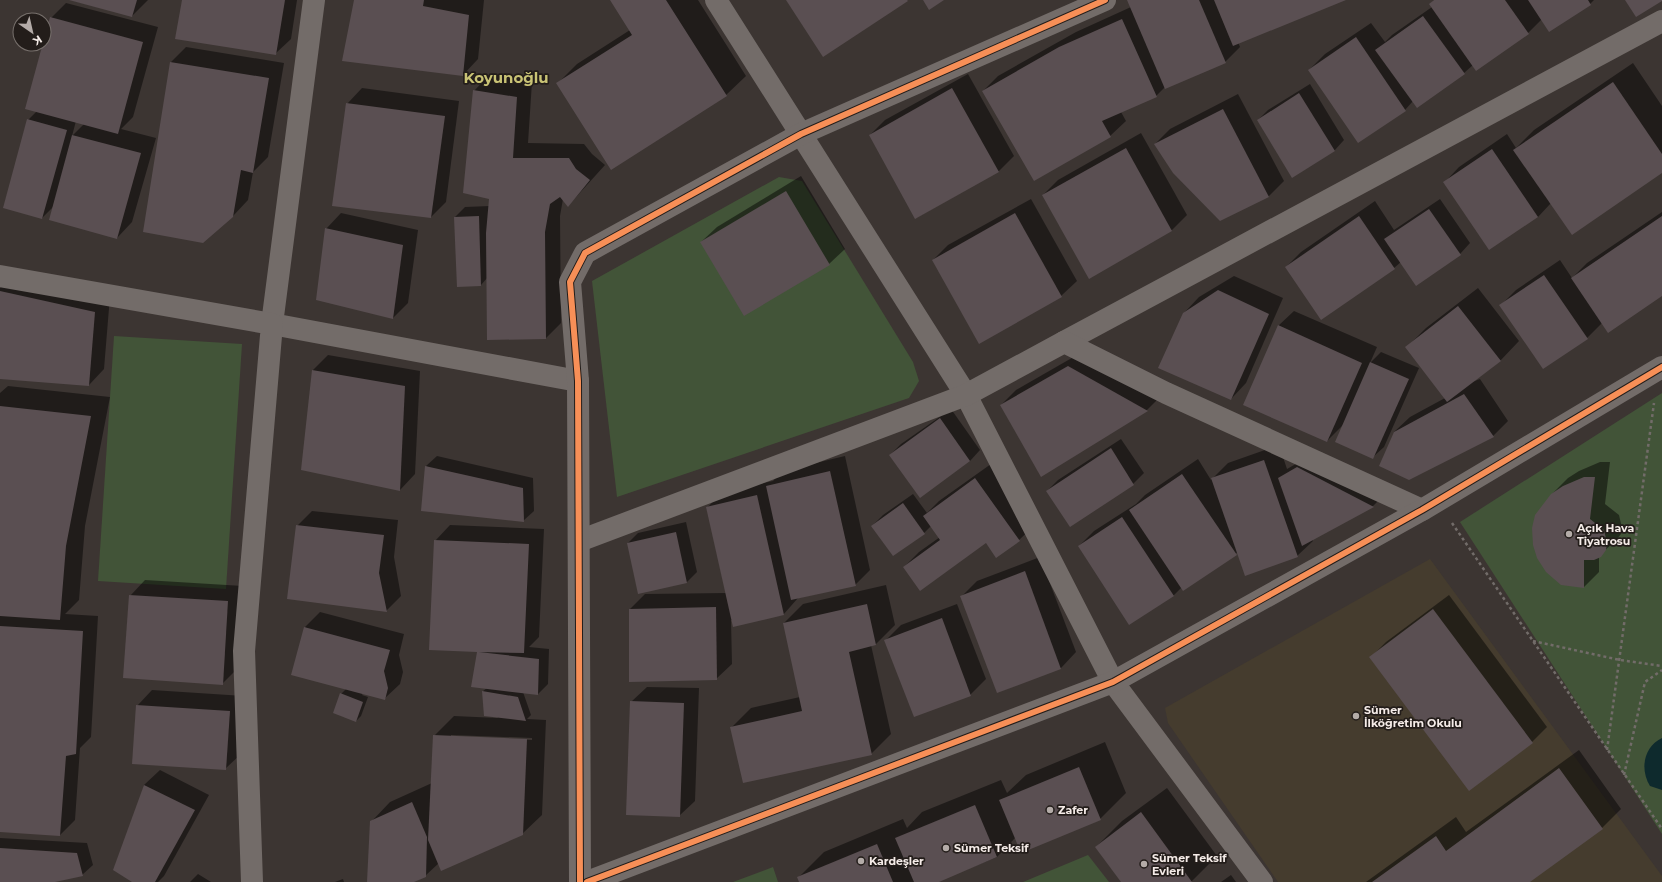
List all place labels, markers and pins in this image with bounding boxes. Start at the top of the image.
place label: Açık Hava Tiyatrosu [1576,521,1634,548]
marker: Açık Hava Tiyatrosu [1564,529,1574,539]
place label: Sümer İlköğretim Okulu [1364,703,1462,730]
marker: Sümer İlköğretim Okulu [1351,711,1361,721]
place label: Zafer [1058,803,1088,817]
marker: Zafer [1045,805,1055,815]
place label: Sümer Teksif [954,841,1029,855]
marker: Sümer Teksif [941,843,951,853]
place label: Sümer Teksif Evleri [1152,851,1227,878]
place label: Kardeşler [869,854,924,868]
marker: Kardeşler [856,856,866,866]
marker: Sümer Teksif Evleri [1139,859,1149,869]

